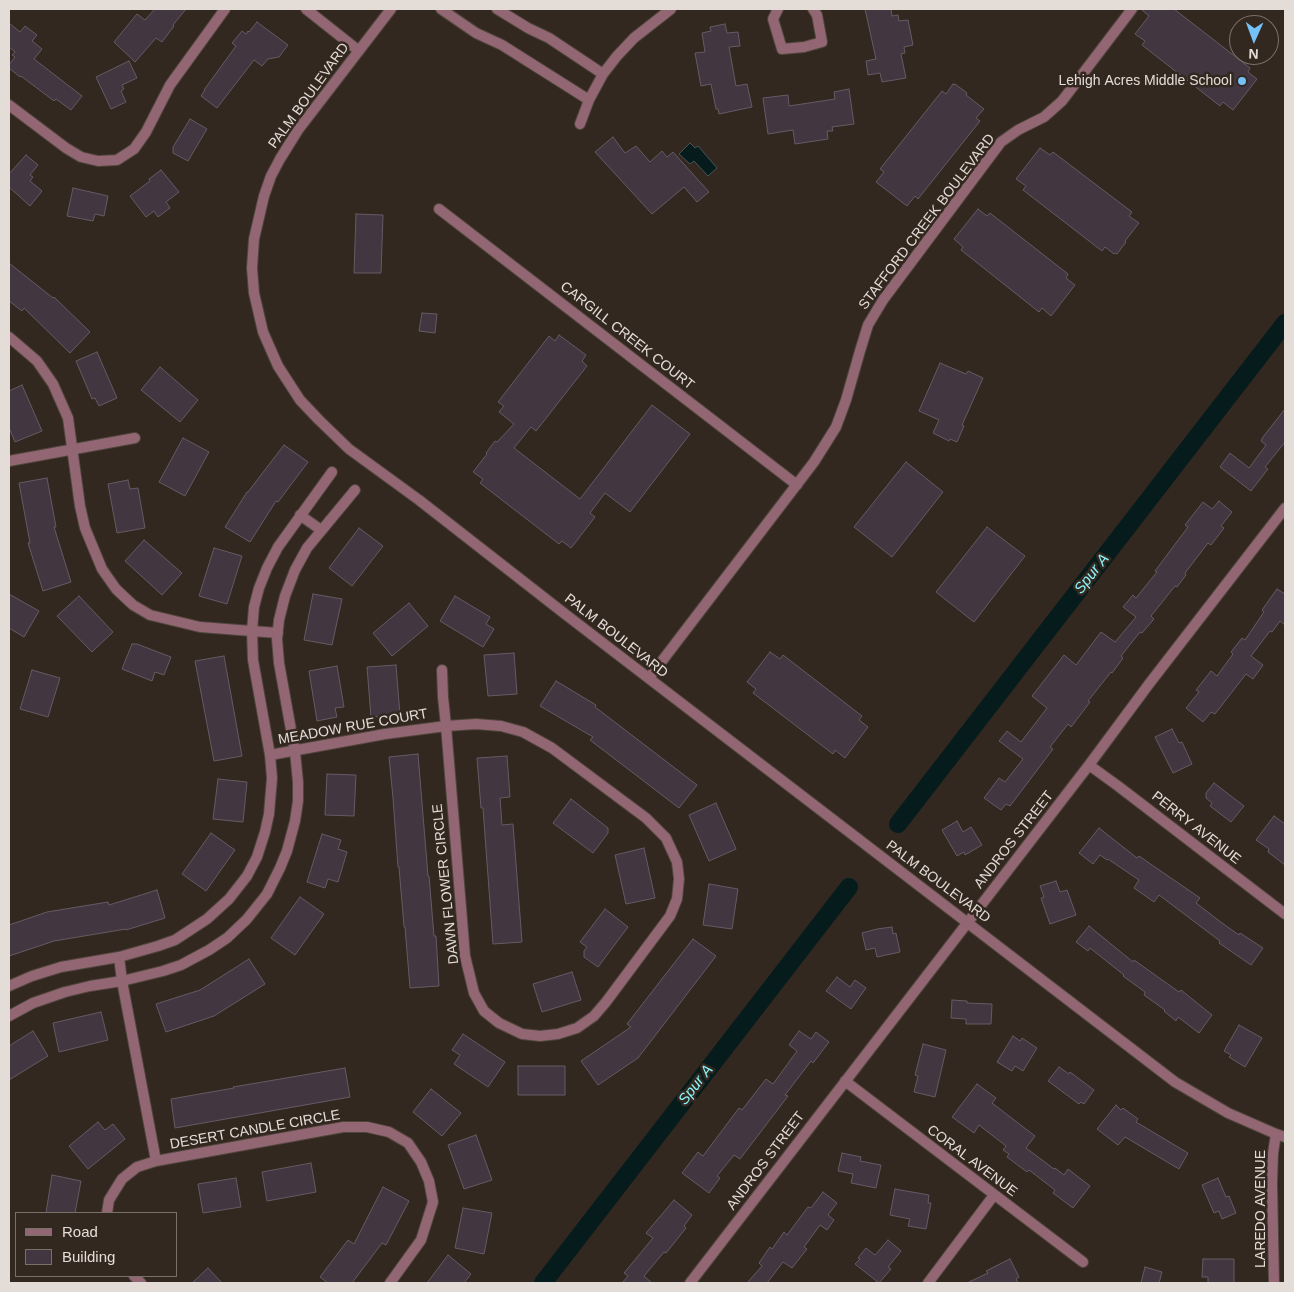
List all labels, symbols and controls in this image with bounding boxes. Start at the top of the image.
north arrow [1229,15,1279,65]
street label: PALM BOULEVARD [265,40,353,152]
text: N [1248,46,1259,62]
place label: Lehigh Acres Middle School [1058,73,1232,89]
marker: Lehigh Acres Middle School [1236,75,1248,87]
street label: STAFFORD CREEK BOULEVARD [855,131,999,313]
street label: CARGILL CREEK COURT [557,278,697,394]
water label: Spur A [1071,550,1113,598]
street label: PALM BOULEVARD [561,591,671,681]
street label: MEADOW RUE COURT [277,706,429,748]
street label: ANDROS STREET [971,788,1057,892]
street label: PERRY AVENUE [1148,788,1244,868]
street label: DAWN FLOWER CIRCLE [429,803,463,965]
street label: PALM BOULEVARD [883,837,993,927]
water label: Spur A [675,1061,717,1109]
street label: DESERT CANDLE CIRCLE [169,1107,341,1153]
street label: ANDROS STREET [723,1108,809,1214]
street label: CORAL AVENUE [924,1122,1020,1200]
street label: LAREDO AVENUE [1253,1150,1269,1268]
legend [15,1212,178,1277]
text: Road [62,1223,98,1240]
text: Building [62,1248,115,1265]

